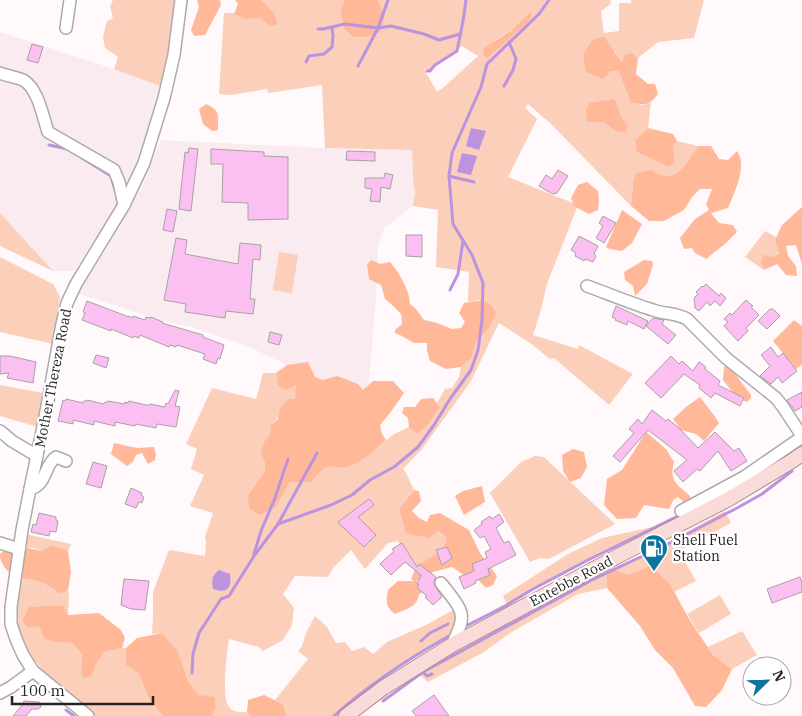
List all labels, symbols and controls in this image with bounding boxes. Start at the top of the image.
street label: Mother Thereza Road [31,307,75,449]
place label: Shell Fuel Station [673,531,738,565]
fuel station icon: Shell Fuel Station [639,533,669,572]
street label: Entebbe Road [526,551,616,610]
north arrow [742,656,792,706]
text: N [769,667,789,685]
scale bar [12,674,154,706]
text: 100 m [20,681,65,700]

